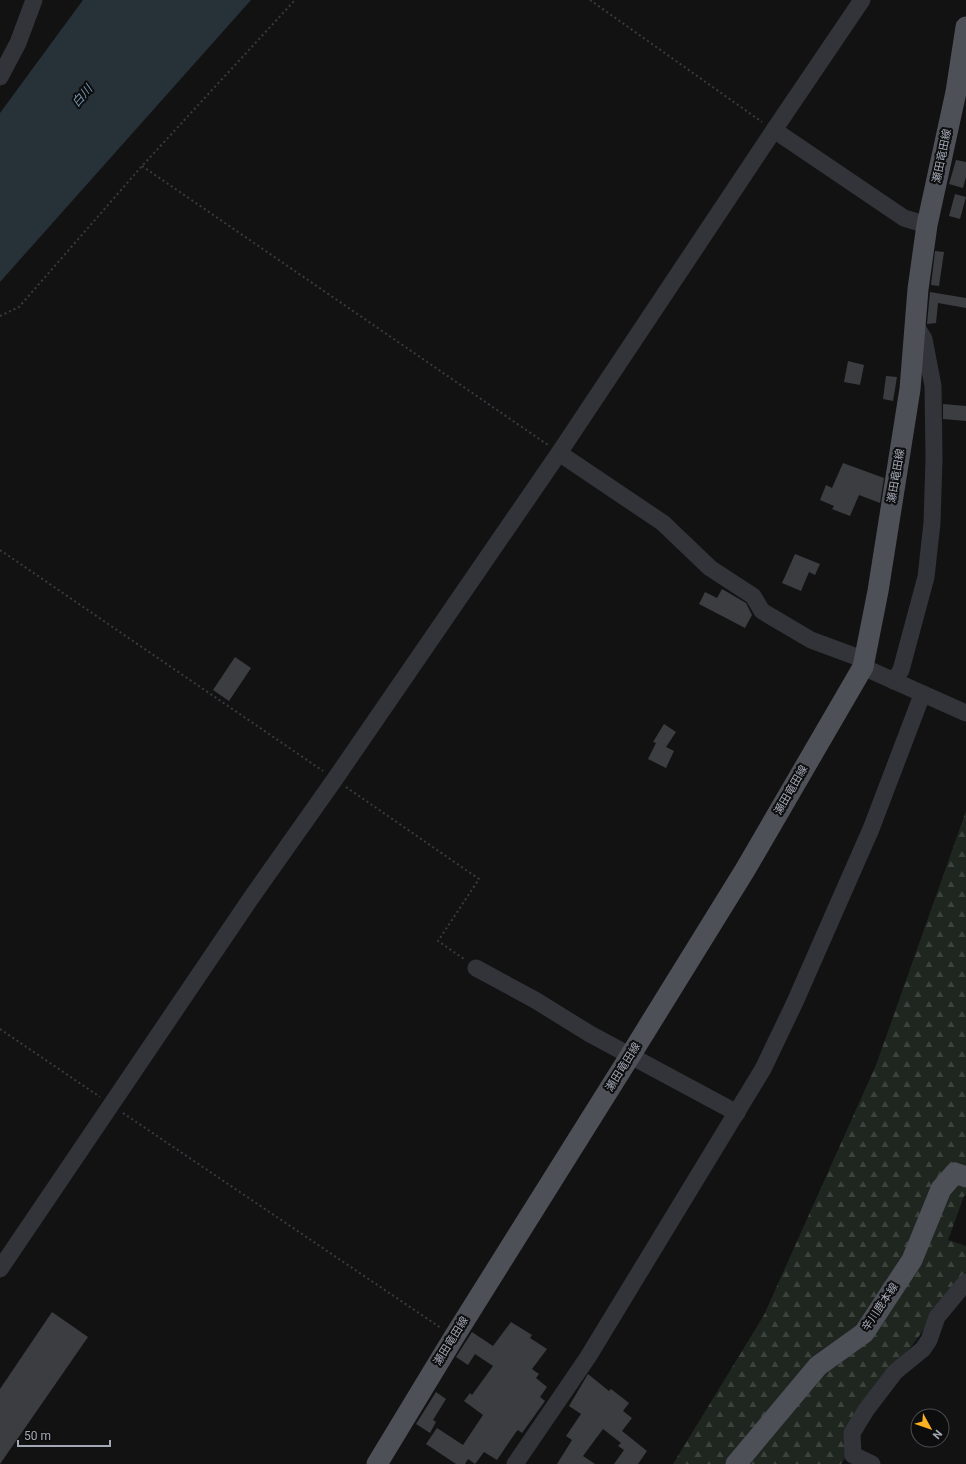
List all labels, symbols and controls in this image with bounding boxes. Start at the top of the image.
water label: 白川 [69,81,96,110]
street label: 瀬田竜田線 [930,128,954,184]
street label: 瀬田竜田線 [885,448,907,504]
street label: 瀬田竜田線 [772,763,810,817]
street label: 瀬田竜田線 [603,1040,643,1094]
street label: 辛川鹿本線 [859,1281,901,1333]
street label: 瀬田竜田線 [431,1314,471,1368]
north arrow [910,1408,950,1448]
scale bar [18,1422,110,1448]
text: N [930,1427,945,1441]
text: 50 m [24,1429,51,1443]

